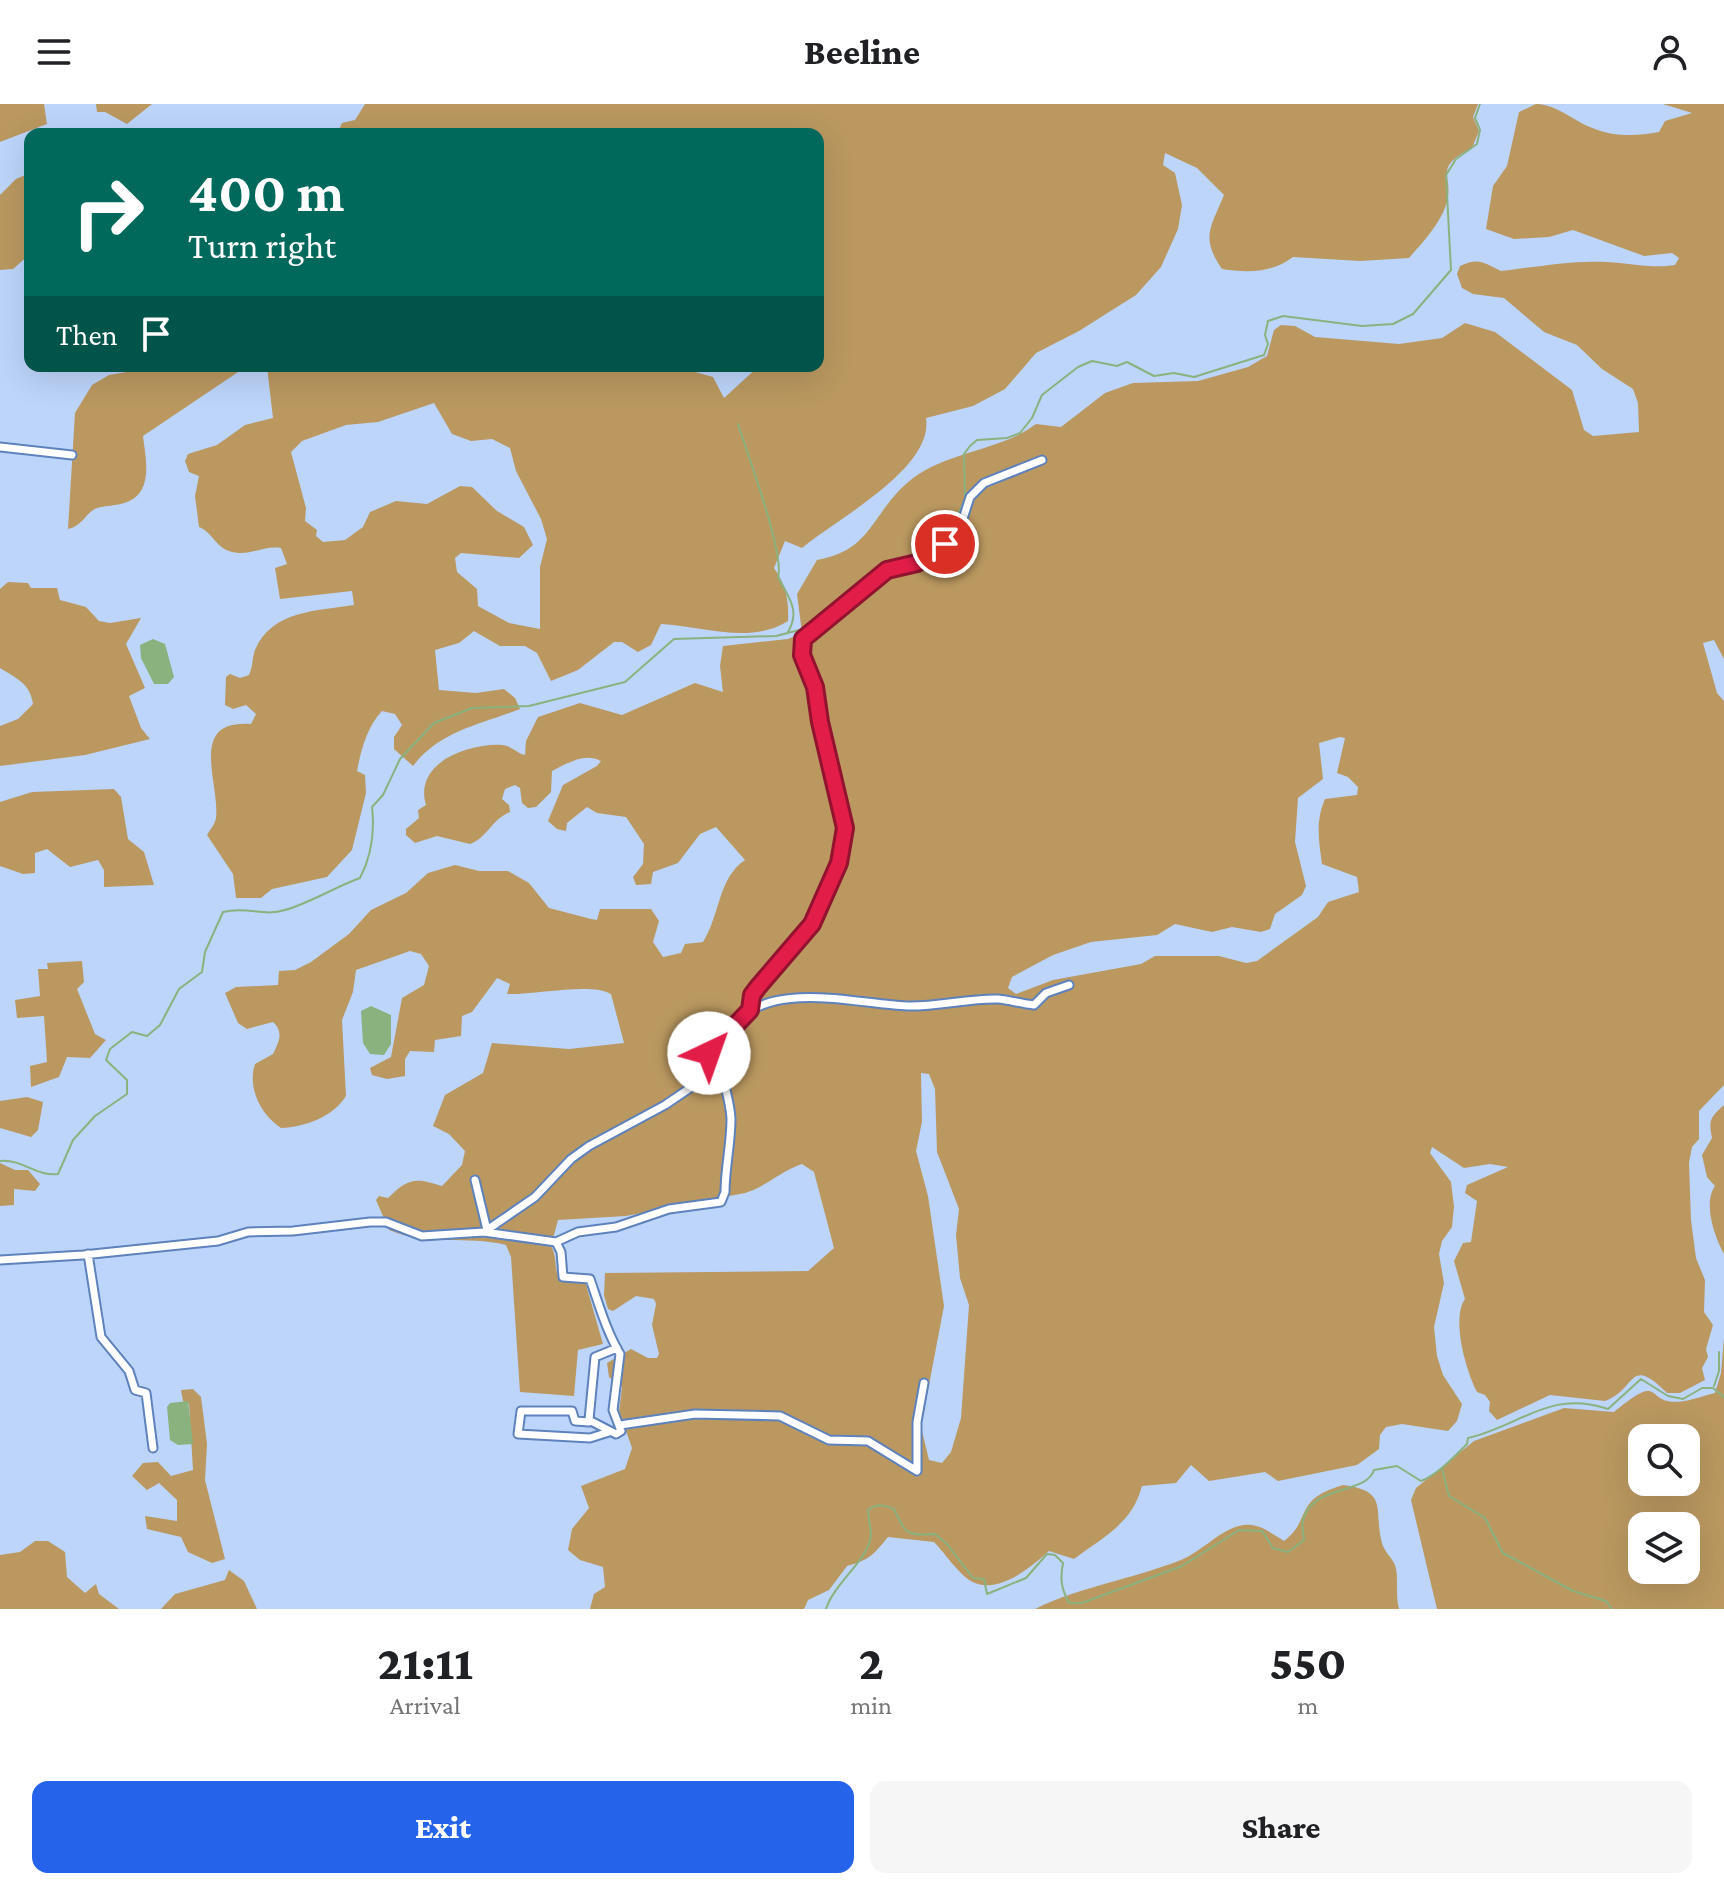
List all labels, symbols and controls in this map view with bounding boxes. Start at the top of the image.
icon: menu [32,30,76,74]
icon: person [1648,30,1692,74]
text: Beeline [804,32,920,72]
icon: right [56,160,160,264]
text: 400 m [188,161,344,223]
text: Turn right [188,226,336,266]
icon: arrive [134,312,178,356]
text: Then [56,318,118,351]
pin [911,510,979,578]
icon: arrive [923,522,967,566]
position arrow [667,1011,751,1095]
map controls [1628,1424,1700,1584]
button: search [1628,1424,1700,1496]
button: layers [1628,1512,1700,1584]
text: 21:11 [377,1636,473,1689]
text: 2 [859,1636,884,1689]
text: 550 [1269,1636,1347,1689]
text: Arrival [390,1691,461,1720]
text: min [850,1691,892,1720]
text: m [1298,1691,1318,1720]
button: Exit [32,1781,854,1873]
button: Share [870,1781,1692,1873]

